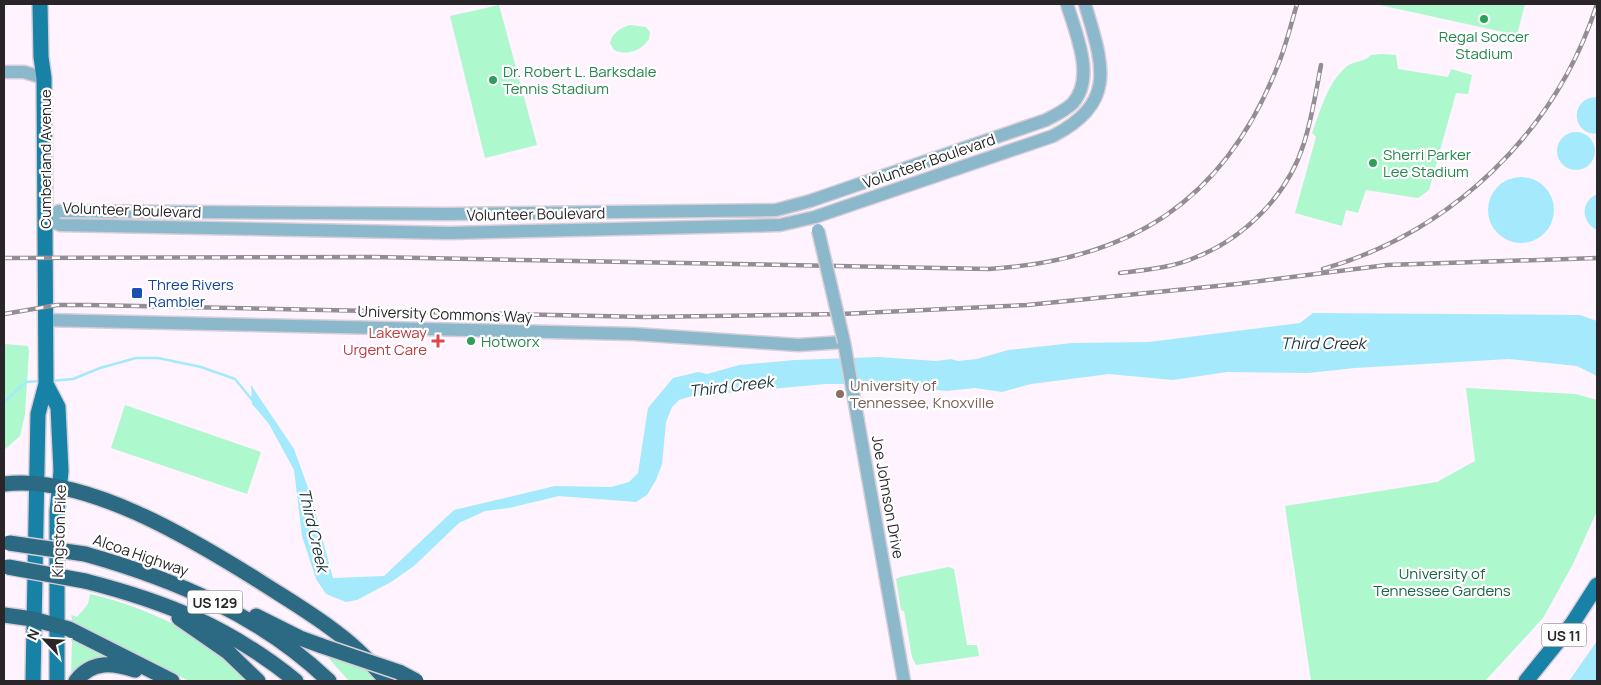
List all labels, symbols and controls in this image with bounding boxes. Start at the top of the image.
marker: Regal Soccer Stadium [1478,13,1490,25]
place label: Regal Soccer Stadium [1439,26,1530,64]
place label: Dr. Robert L. Barksdale Tennis Stadium [503,61,657,99]
marker: Dr. Robert L. Barksdale Tennis Stadium [487,74,499,86]
street label: Cumberland Avenue [35,89,56,229]
street label: Volunteer Boulevard [860,129,998,193]
place label: Sherri Parker Lee Stadium [1383,144,1472,182]
marker: Sherri Parker Lee Stadium [1367,157,1379,169]
street label: Volunteer Boulevard [62,197,202,223]
street label: Volunteer Boulevard [467,202,605,226]
place label: Three Rivers Rambler [148,274,234,312]
marker: Three Rivers Rambler [130,286,144,300]
street label: University Commons Way [357,300,533,328]
place label: Lakeway Urgent Care [343,322,427,360]
place label: Hotworx [481,331,540,352]
water label: Third Creek [1281,332,1367,354]
marker: Lakeway Urgent Care [431,334,445,348]
marker: Hotworx [465,335,477,347]
water label: Third Creek [688,370,776,402]
place label: University of Tennessee, Knoxville [850,375,994,413]
marker: University of Tennessee, Knoxville [834,388,846,400]
street label: Joe Johnson Drive [867,434,909,561]
street label: Kingston Pike [47,484,71,578]
water label: Third Creek [294,486,335,576]
street label: Alcoa Highway [90,529,192,581]
park label: University of Tennessee Gardens [1373,563,1511,601]
road number: US 129 [188,590,242,614]
north arrow [20,615,70,665]
road number: US 11 [1542,624,1586,646]
text: N [22,626,44,643]

